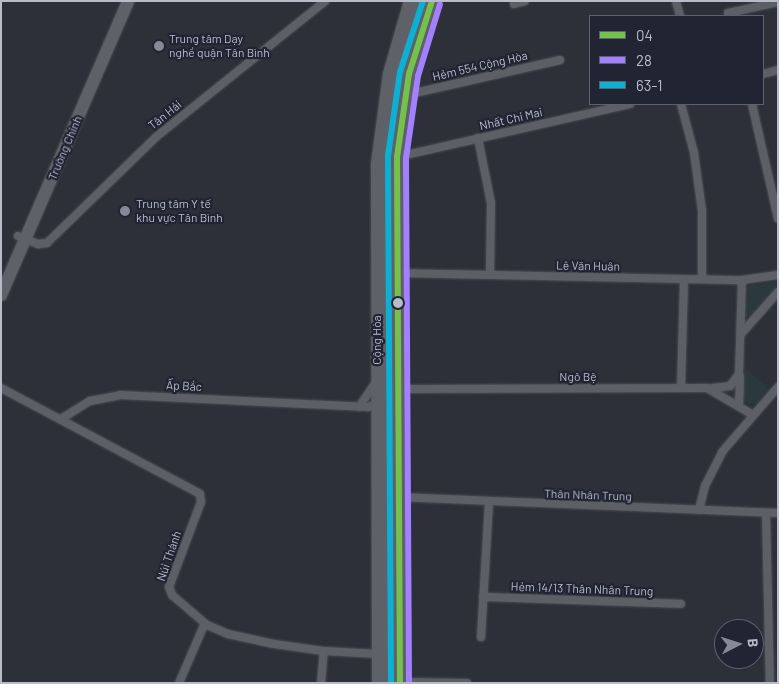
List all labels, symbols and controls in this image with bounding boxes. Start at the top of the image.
legend [589,15,764,105]
text: 04 [636,26,653,44]
place label: Trung tâm Dạy nghề quận Tân Bình [169,32,270,60]
marker: Trung tâm Dạy nghề quận Tân Bình [153,40,165,52]
street label: Hẻm 554 Cộng Hòa [431,48,529,84]
text: 28 [636,51,652,69]
text: 63-1 [636,76,663,94]
street label: Tân Hải [145,97,185,133]
street label: Nhất Chi Mai [478,105,544,133]
street label: Trường Chinh [45,114,85,182]
place label: Trung tâm Y tế khu vực Tân Bình [136,197,223,225]
marker: Trung tâm Y tế khu vực Tân Bình [118,204,132,218]
street label: Lê Văn Huân [556,258,620,274]
unlabelled marker [393,298,403,308]
street label: Cộng Hòa [370,315,384,365]
street label: Ngô Bệ [559,370,597,384]
street label: Ấp Bắc [166,378,202,394]
street label: Thân Nhân Trung [544,486,632,504]
street label: Núi Thành [154,529,184,583]
street label: Hẻm 14/13 Thân Nhân Trung [510,579,654,599]
north arrow [714,619,764,669]
text: B [745,638,762,648]

